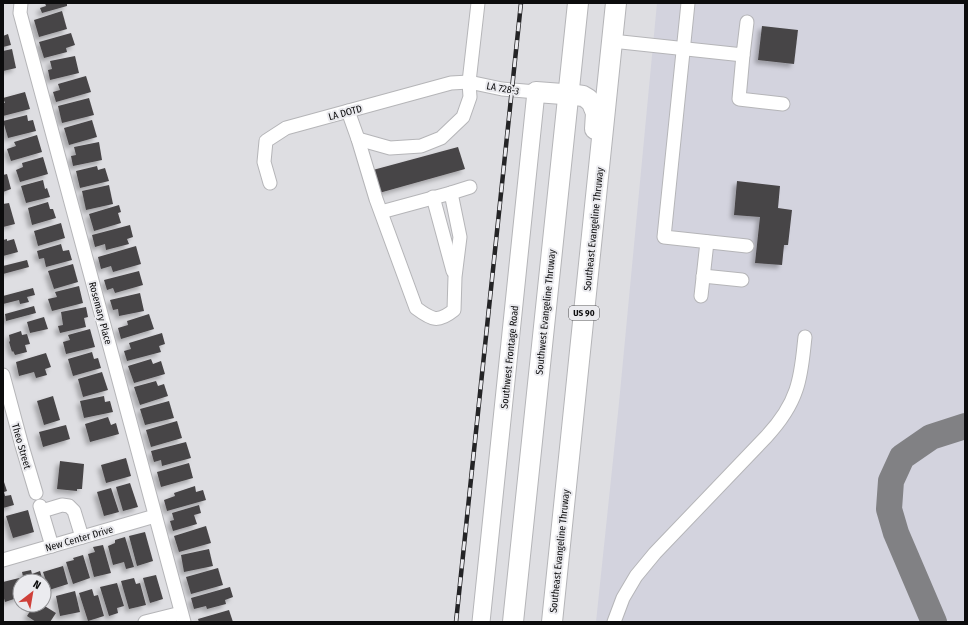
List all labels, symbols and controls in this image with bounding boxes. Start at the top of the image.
street label: LA 728-3 [486,80,521,98]
street label: LA DOTD [327,103,364,123]
street label: Southeast Evangeline Thruway [582,166,606,291]
street label: Southwest Evangeline Thruway [533,248,559,375]
street label: Rosemary Place [86,281,114,346]
street label: Southwest Frontage Road [499,305,521,409]
road number: US 90 [569,306,599,320]
street label: Theo Street [9,422,33,471]
street label: Southeast Evangeline Thruway [548,488,572,613]
street label: New Center Drive [44,524,115,554]
north arrow [12,573,52,613]
text: N [31,578,43,592]

